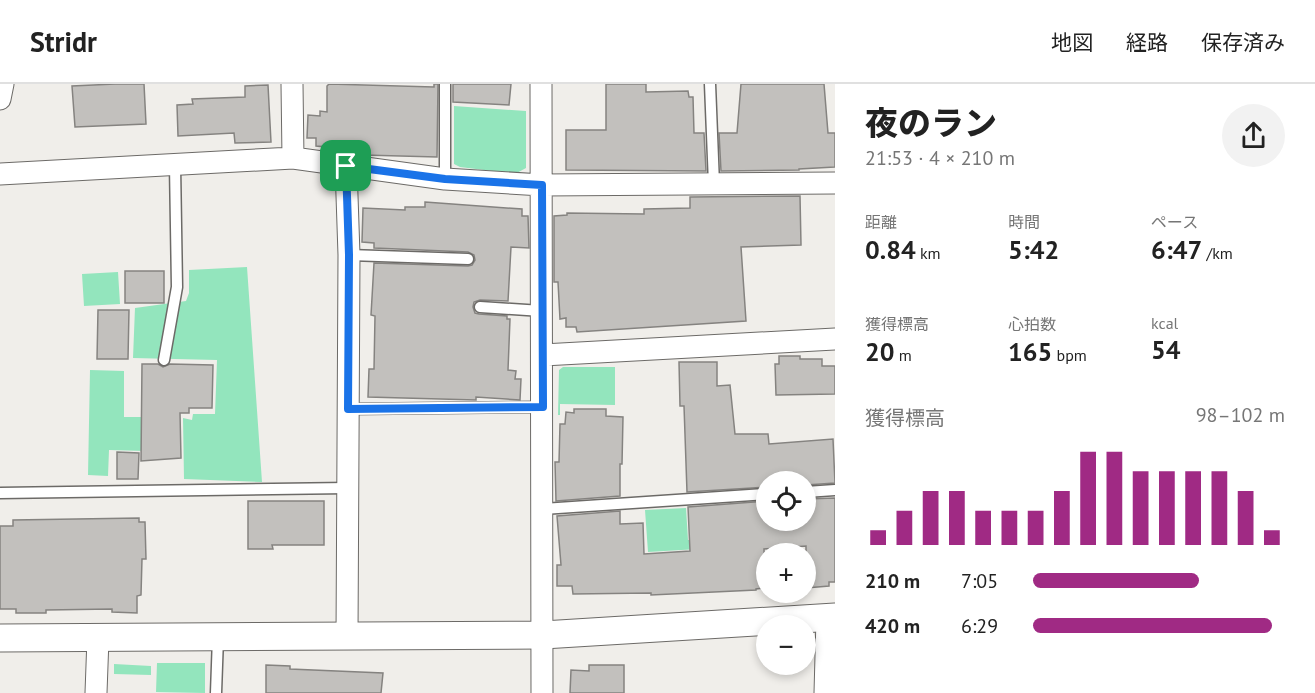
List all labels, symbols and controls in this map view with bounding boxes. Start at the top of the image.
text: Stridr [30,23,97,60]
text: 地図 [1051,29,1093,56]
text: 経路 [1126,29,1168,56]
text: 保存済み [1201,29,1285,56]
text: 夜のラン [865,101,997,144]
button: share [1222,104,1285,167]
pin [320,140,371,191]
text: 21:53 · 4 × 210 m [865,145,1015,171]
icon: arrive [329,149,362,182]
text: 距離 [865,212,897,232]
text: 時間 [1008,212,1040,232]
text: ペース [1151,212,1198,232]
text: 0.84 [865,233,916,266]
text: 5:42 [1008,233,1059,266]
text: 6:47 [1151,233,1202,266]
text: km [916,243,941,263]
text: /km [1202,243,1233,263]
text: kcal [1151,313,1178,333]
text: 獲得標高 [865,314,929,334]
text: 心拍数 [1008,314,1056,334]
text: 54 [1151,333,1180,366]
text: 20 [865,335,894,368]
text: 165 [1008,335,1052,368]
text: m [894,345,912,365]
text: bpm [1052,345,1087,365]
text: 98–102 m [1196,402,1285,428]
text: 獲得標高 [865,405,945,431]
map controls [756,471,816,675]
button: locate [756,471,816,531]
button: + [756,543,816,603]
text: 210 m [865,568,920,594]
text: 7:05 [961,568,998,594]
text: 420 m [865,613,920,639]
text: 6:29 [961,613,998,639]
button: − [756,615,816,675]

